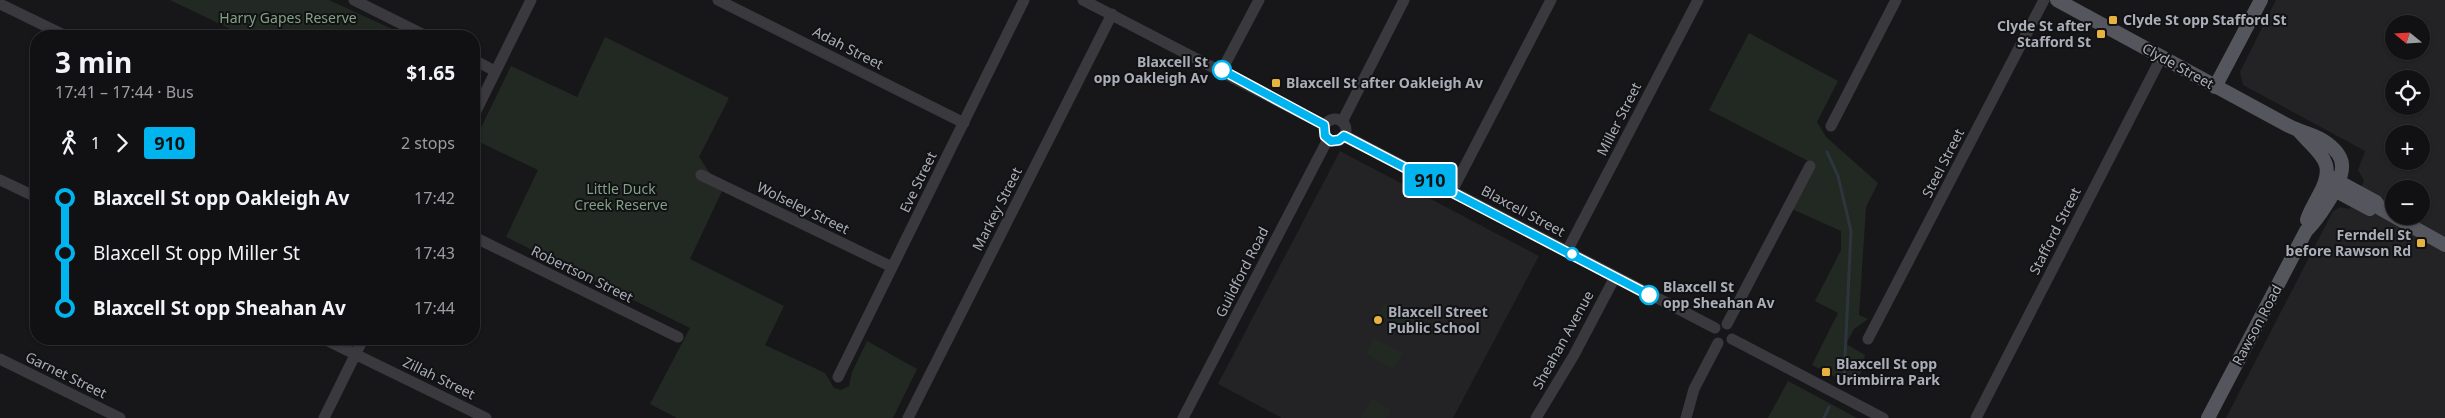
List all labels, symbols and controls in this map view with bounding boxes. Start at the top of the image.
park label: Harry Gapes Reserve [219,8,357,27]
place label: Clyde St opp Stafford St [2123,10,2287,29]
marker: Clyde St opp Stafford St [2107,14,2119,26]
north arrow [2385,15,2430,60]
map controls [2385,15,2430,225]
place label: Clyde St after Stafford St [1997,16,2092,51]
street label: Adah Street [810,22,887,73]
marker: Clyde St after Stafford St [2095,28,2107,40]
street label: Clyde Street [2139,38,2217,93]
text: 3 min [55,43,132,81]
place label: Blaxcell St opp Oakleigh Av [1094,52,1208,87]
text: $1.65 [406,60,455,86]
marker: Blaxcell St opp Oakleigh Av [1212,60,1232,80]
button: locate [2385,70,2430,115]
place label: Blaxcell St after Oakleigh Av [1286,73,1483,92]
marker: Blaxcell St after Oakleigh Av [1270,77,1282,89]
street label: Miller Street [1592,79,1645,159]
text: 17:41 – 17:44 · Bus [55,81,194,103]
street label: Steel Street [1917,125,1968,200]
button: + [2385,125,2430,170]
icon: walk [55,129,83,157]
icon: forward [108,129,136,157]
text: 910 [154,131,185,155]
text: 1 [91,132,100,154]
text: 2 stops [401,132,455,154]
street label: Eve Street [895,148,940,215]
street label: Markey Street [967,164,1026,254]
line badge: 910 [1401,164,1459,196]
text: 910 [1415,168,1445,192]
street label: Wolseley Street [754,177,853,238]
park label: Little Duck Creek Reserve [574,179,668,214]
button: − [2385,180,2430,225]
street label: Blaxcell Street [1478,181,1568,241]
street label: Stafford Street [2024,184,2085,278]
text: Blaxcell St opp Oakleigh Av [93,185,349,211]
text: 17:42 [414,187,455,209]
street label: Guildford Road [1211,223,1273,320]
place label: Ferndell St before Rawson Rd [2286,225,2411,260]
marker: Ferndell St before Rawson Rd [2415,237,2427,249]
text: Blaxcell St opp Miller St [93,240,300,266]
street label: Robertson Street [528,241,636,306]
text: 17:43 [414,242,455,264]
unlabelled marker [1565,247,1579,261]
place label: Blaxcell St opp Sheahan Av [1663,277,1775,312]
street label: Rawson Road [2227,281,2286,368]
marker: Blaxcell St opp Sheahan Av [1639,285,1659,305]
street label: Sheahan Avenue [1528,287,1598,392]
text: Blaxcell St opp Sheahan Av [93,295,346,321]
text: 17:44 [414,297,455,319]
place label: Blaxcell Street Public School [1388,302,1488,337]
marker: Blaxcell Street Public School [1372,314,1384,326]
street label: Garnet Street [22,347,110,402]
street label: Zillah Street [400,352,478,403]
place label: Blaxcell St opp Urimbirra Park [1836,354,1940,389]
marker: Blaxcell St opp Urimbirra Park [1820,366,1832,378]

